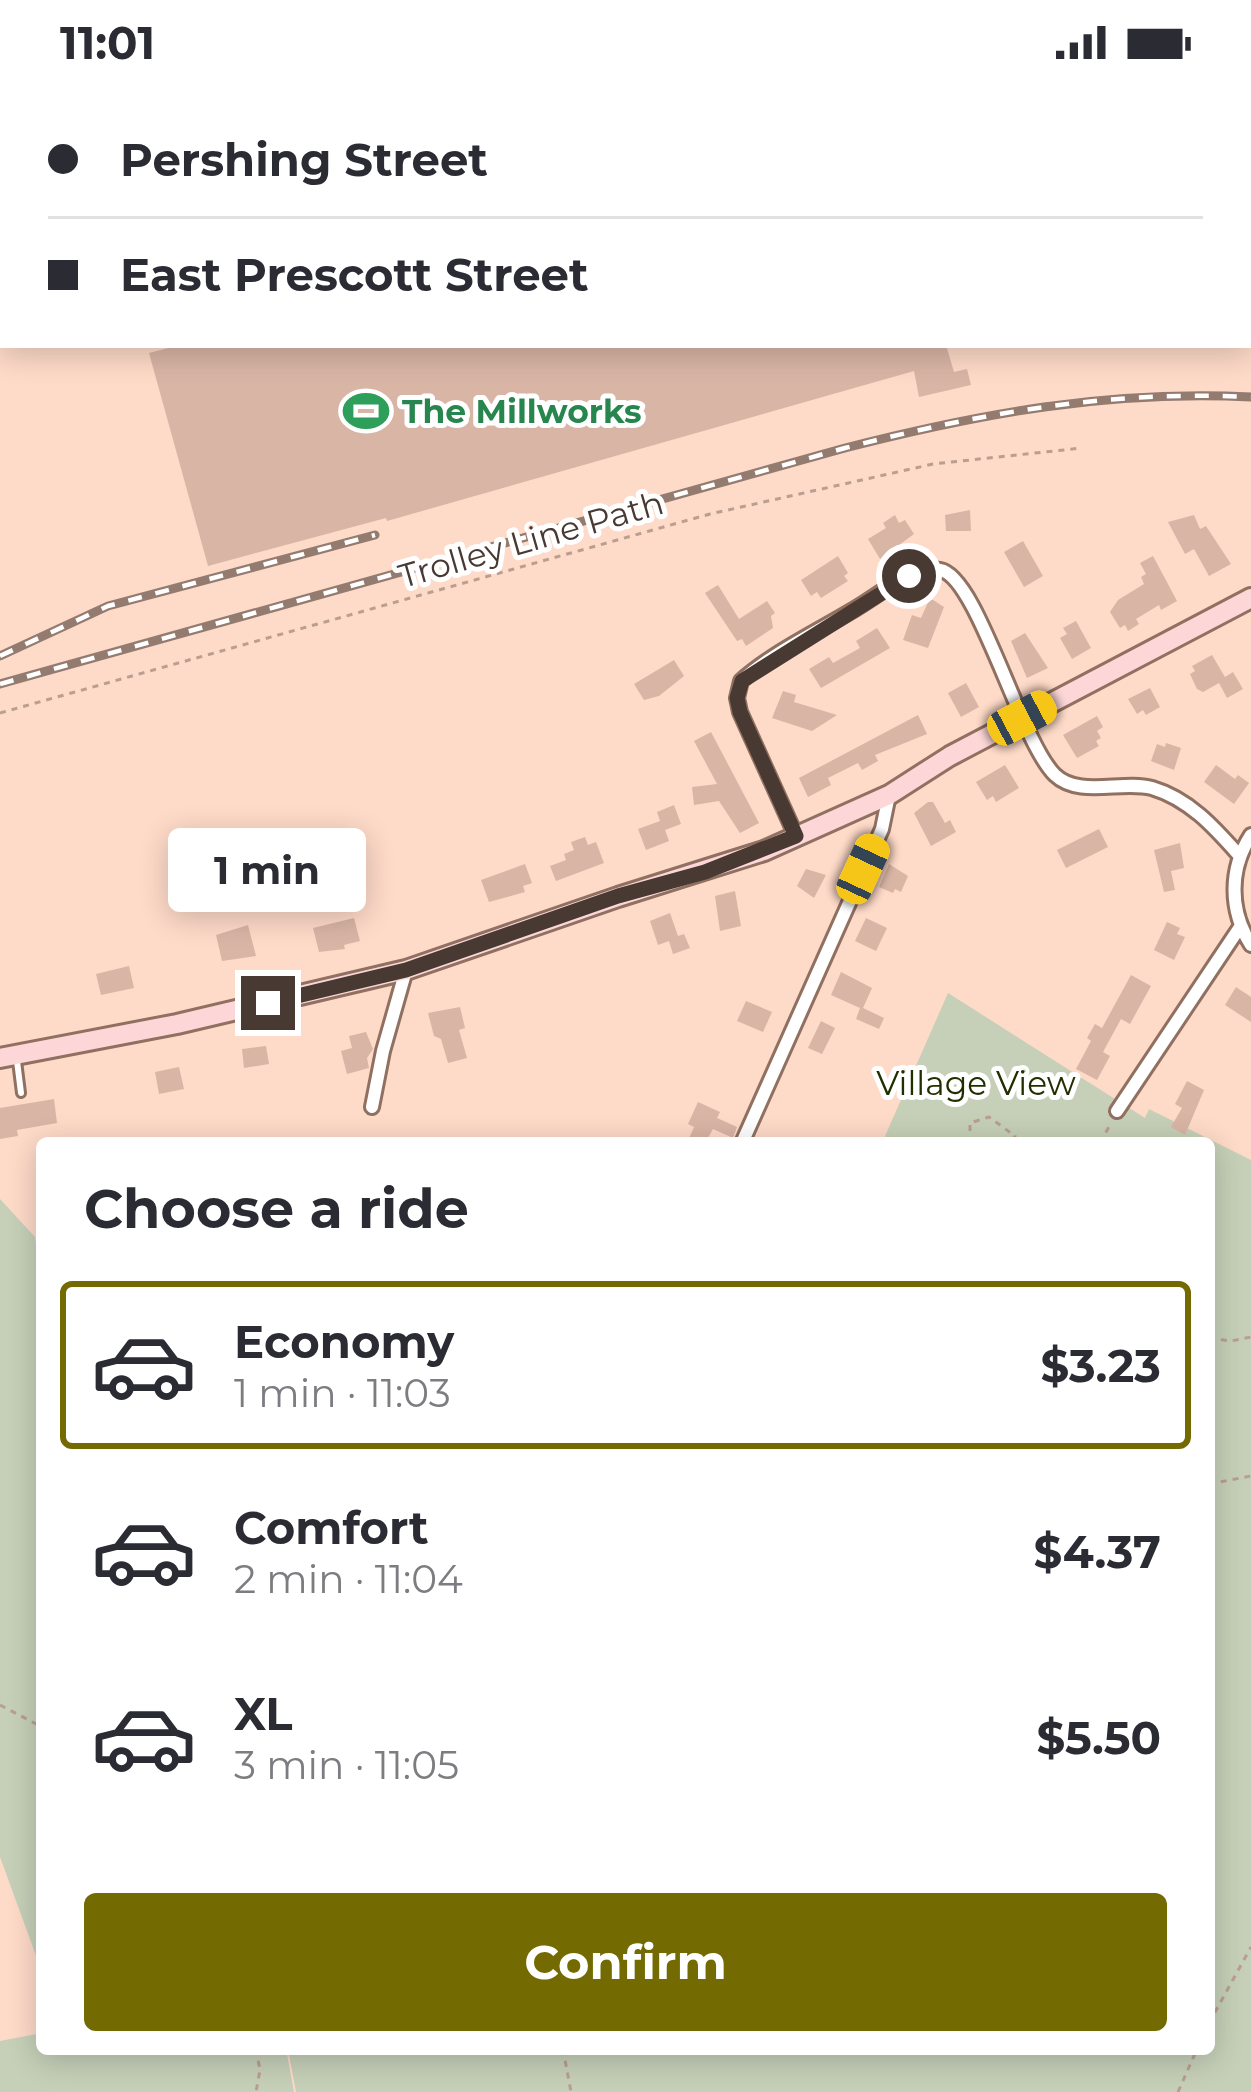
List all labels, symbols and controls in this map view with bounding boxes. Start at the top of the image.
text: 11:01 [60,15,155,70]
text: Pershing Street [120,132,488,187]
text: East Prescott Street [120,247,589,302]
sports icon: The Millworks [341,386,391,436]
place label: The Millworks [402,391,642,431]
street label: Trolley Line Path [394,482,668,596]
route start [882,549,936,603]
car [982,685,1062,751]
callout: 1 min [169,829,367,913]
car [831,829,895,909]
text: 1 min [214,846,320,894]
route end [241,976,295,1030]
park label: Village View [876,1063,1076,1103]
text: Choose a ride [84,1176,469,1242]
icon: car [90,1311,198,1419]
text: Economy [234,1314,454,1369]
text: $3.23 [1040,1338,1161,1393]
text: 1 min · 11:03 [234,1369,451,1417]
icon: car [90,1497,198,1605]
text: Comfort [234,1500,429,1555]
text: $4.37 [1034,1524,1161,1579]
text: 2 min · 11:04 [234,1555,463,1603]
icon: car [90,1683,198,1791]
text: XL [234,1686,292,1741]
text: $5.50 [1036,1710,1161,1765]
text: 3 min · 11:05 [234,1741,459,1789]
button: Confirm [84,1893,1167,2031]

